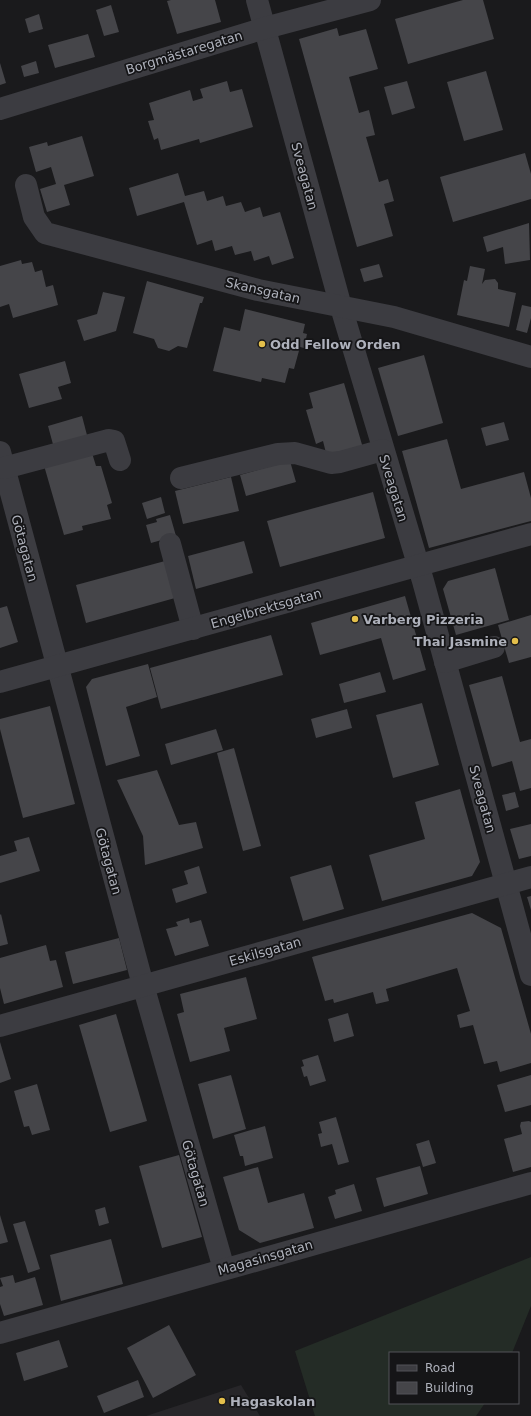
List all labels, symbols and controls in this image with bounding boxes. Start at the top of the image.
street label: Borgmästaregatan [124,28,244,77]
street label: Sveagatan [288,141,321,212]
street label: Skansgatan [224,275,302,306]
place label: Odd Fellow Orden [270,337,401,352]
marker: Odd Fellow Orden [257,339,267,349]
street label: Sveagatan [376,453,411,524]
street label: Götagatan [8,513,41,583]
street label: Engelbrektsgatan [209,585,323,631]
place label: Varberg Pizzeria [363,612,483,627]
marker: Varberg Pizzeria [350,614,360,624]
place label: Thai Jasmine [414,634,507,649]
marker: Thai Jasmine [510,636,520,646]
street label: Sveagatan [466,764,499,835]
street label: Götagatan [92,826,125,896]
street label: Eskilsgatan [227,934,303,969]
street label: Götagatan [179,1138,212,1208]
street label: Magasinsgatan [216,1237,314,1278]
legend [389,1352,519,1404]
text: Road [425,1361,455,1375]
text: Building [425,1381,474,1395]
place label: Hagaskolan [230,1394,315,1409]
marker: Hagaskolan [217,1396,227,1406]

